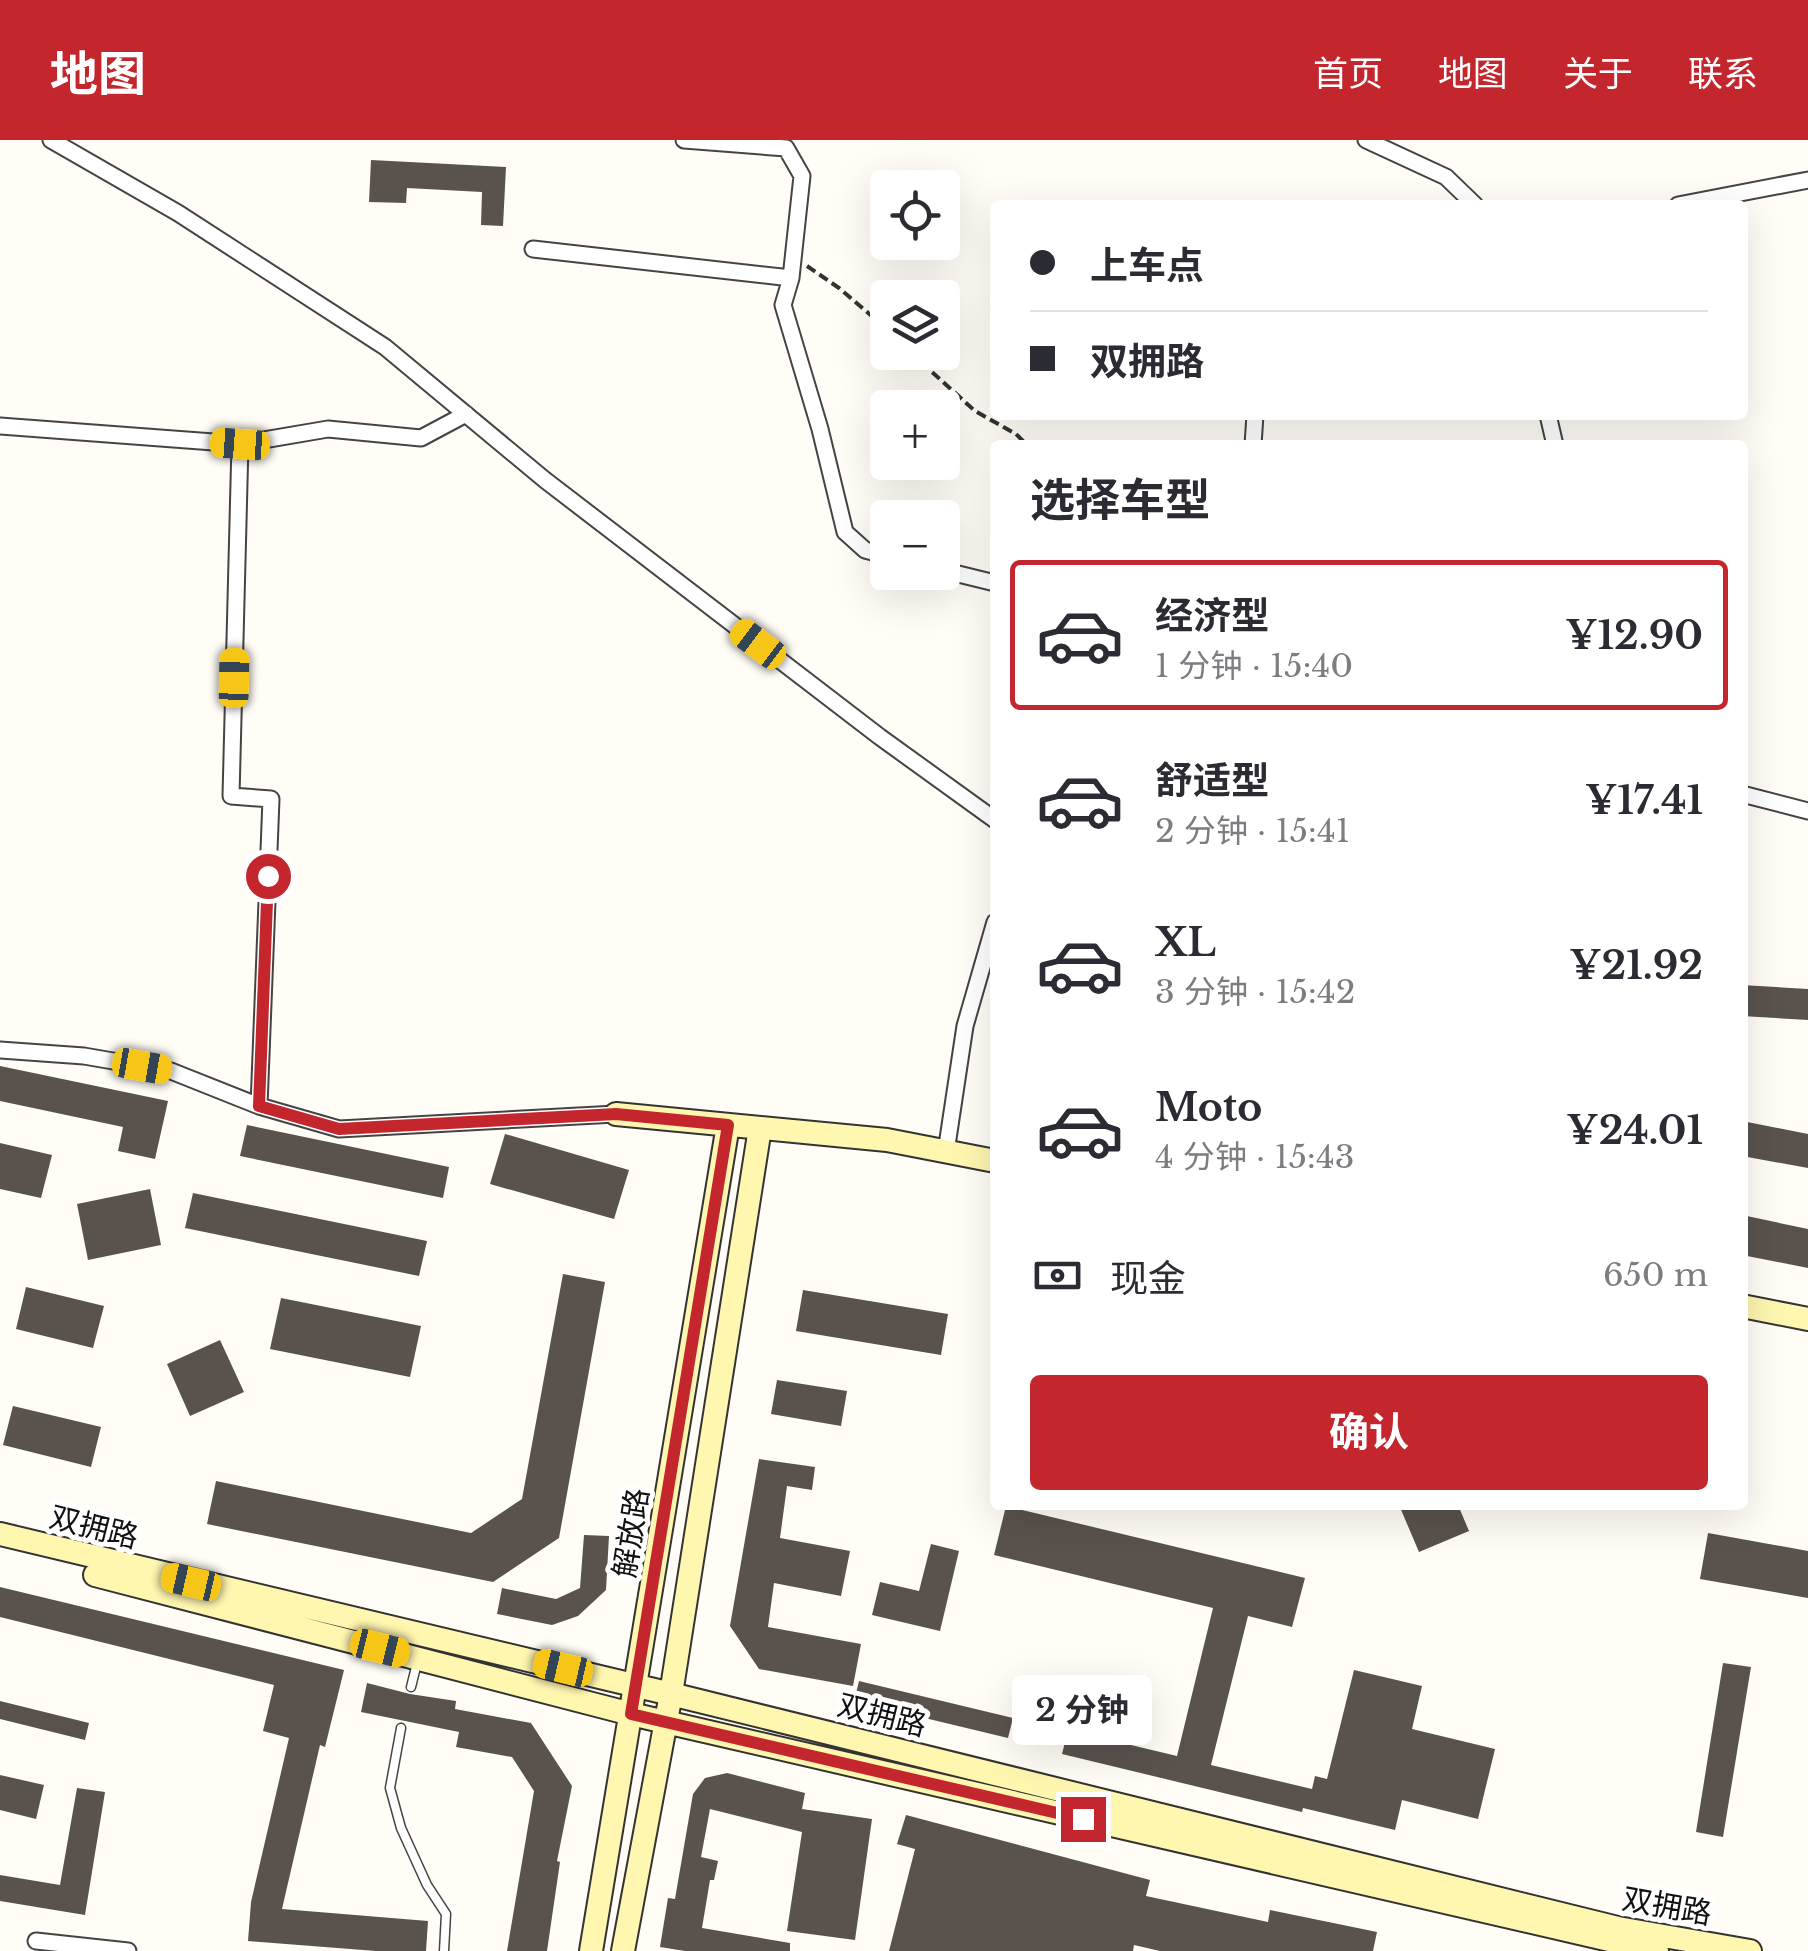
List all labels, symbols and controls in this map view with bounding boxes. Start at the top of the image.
text: 地图 [50,44,146,104]
text: 首页 [1313,52,1383,95]
text: 地图 [1438,52,1508,95]
text: 关于 [1563,52,1633,95]
text: 联系 [1688,52,1758,95]
map controls [870,170,960,590]
button: locate [870,170,960,260]
text: 上车点 [1090,242,1204,289]
button: layers [870,280,960,370]
text: 双拥路 [1090,338,1204,385]
button: + [870,390,960,480]
car [209,427,271,461]
text: 选择车型 [1030,472,1210,528]
button: − [870,500,960,590]
icon: car [1035,590,1125,680]
text: 经济型 [1155,592,1269,639]
text: ¥12.90 [1565,612,1703,659]
car [725,614,791,674]
text: 1 分钟 · 15:40 [1155,646,1353,686]
car [218,648,250,708]
icon: car [1035,755,1125,845]
text: 舒适型 [1155,757,1269,804]
text: ¥17.41 [1585,777,1703,824]
text: 2 分钟 · 15:41 [1155,811,1350,851]
route start [246,854,291,899]
text: XL [1155,919,1216,966]
icon: car [1035,920,1125,1010]
text: ¥21.92 [1569,942,1703,989]
text: 3 分钟 · 15:42 [1155,972,1355,1012]
car [110,1046,174,1086]
text: Moto [1155,1084,1262,1131]
icon: car [1035,1085,1125,1175]
text: ¥24.01 [1566,1107,1703,1154]
text: 4 分钟 · 15:43 [1155,1137,1354,1177]
icon: cash [1030,1248,1085,1303]
text: 现金 [1110,1255,1186,1302]
text: 650 m [1603,1255,1708,1295]
button: 确认 [1030,1375,1708,1490]
street label: 解放路 [606,1486,656,1580]
street label: 双拥路 [46,1498,142,1556]
car [158,1561,224,1603]
car [347,1626,413,1670]
car [530,1647,596,1689]
callout: 2 分钟 [1013,1674,1153,1744]
street label: 双拥路 [834,1686,930,1744]
text: 2 分钟 [1035,1690,1129,1730]
route end [1061,1797,1106,1842]
street label: 双拥路 [1619,1880,1715,1932]

